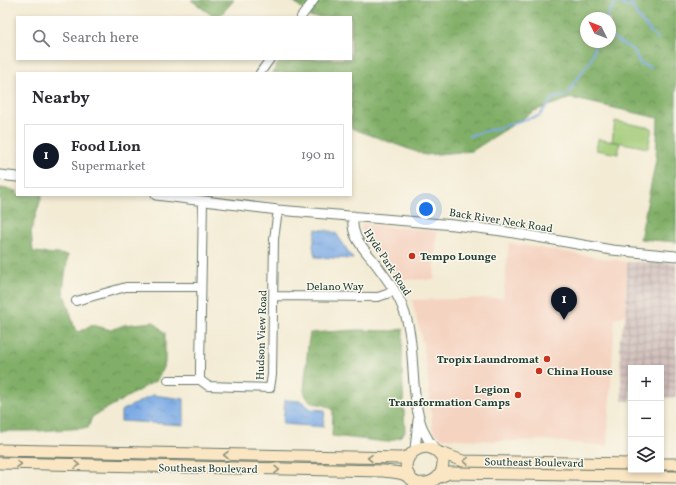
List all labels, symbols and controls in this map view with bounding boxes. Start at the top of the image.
north arrow [580,12,616,48]
search box [16,16,352,60]
icon: search [30,27,52,49]
text: Search here [62,28,139,49]
text: Nearby [32,87,90,110]
text: Food Lion [71,137,141,158]
text: 1 [43,147,49,165]
text: 190 m [301,147,335,165]
text: Supermarket [71,158,146,176]
your location [416,199,436,219]
street label: Back River Neck Road [448,206,554,237]
street label: Hyde Park Road [359,226,414,299]
place label: Tempo Lounge [420,250,497,265]
marker: Tempo Lounge [407,251,417,261]
street label: Delano Way [306,280,364,295]
pin: 1 [551,287,577,320]
street label: Hudson View Road [253,290,272,380]
place label: Tropix Laundromat [437,353,539,368]
marker: Tropix Laundromat [542,354,552,364]
place label: China House [547,365,613,380]
map controls [628,365,664,473]
button: + [628,365,664,401]
marker: China House [534,366,544,376]
place label: Legion Transformation Camps [388,383,510,411]
marker: Legion Transformation Camps [513,390,523,400]
button: − [628,401,664,437]
button: layers [628,437,664,473]
one-way arrow [223,451,229,459]
one-way arrow [367,453,373,462]
street label: Southeast Boulevard [484,455,584,472]
one-way arrow [463,457,469,466]
one-way arrow [16,460,22,468]
one-way arrow [74,461,80,470]
street label: Southeast Boulevard [158,461,258,478]
one-way arrow [274,465,280,474]

